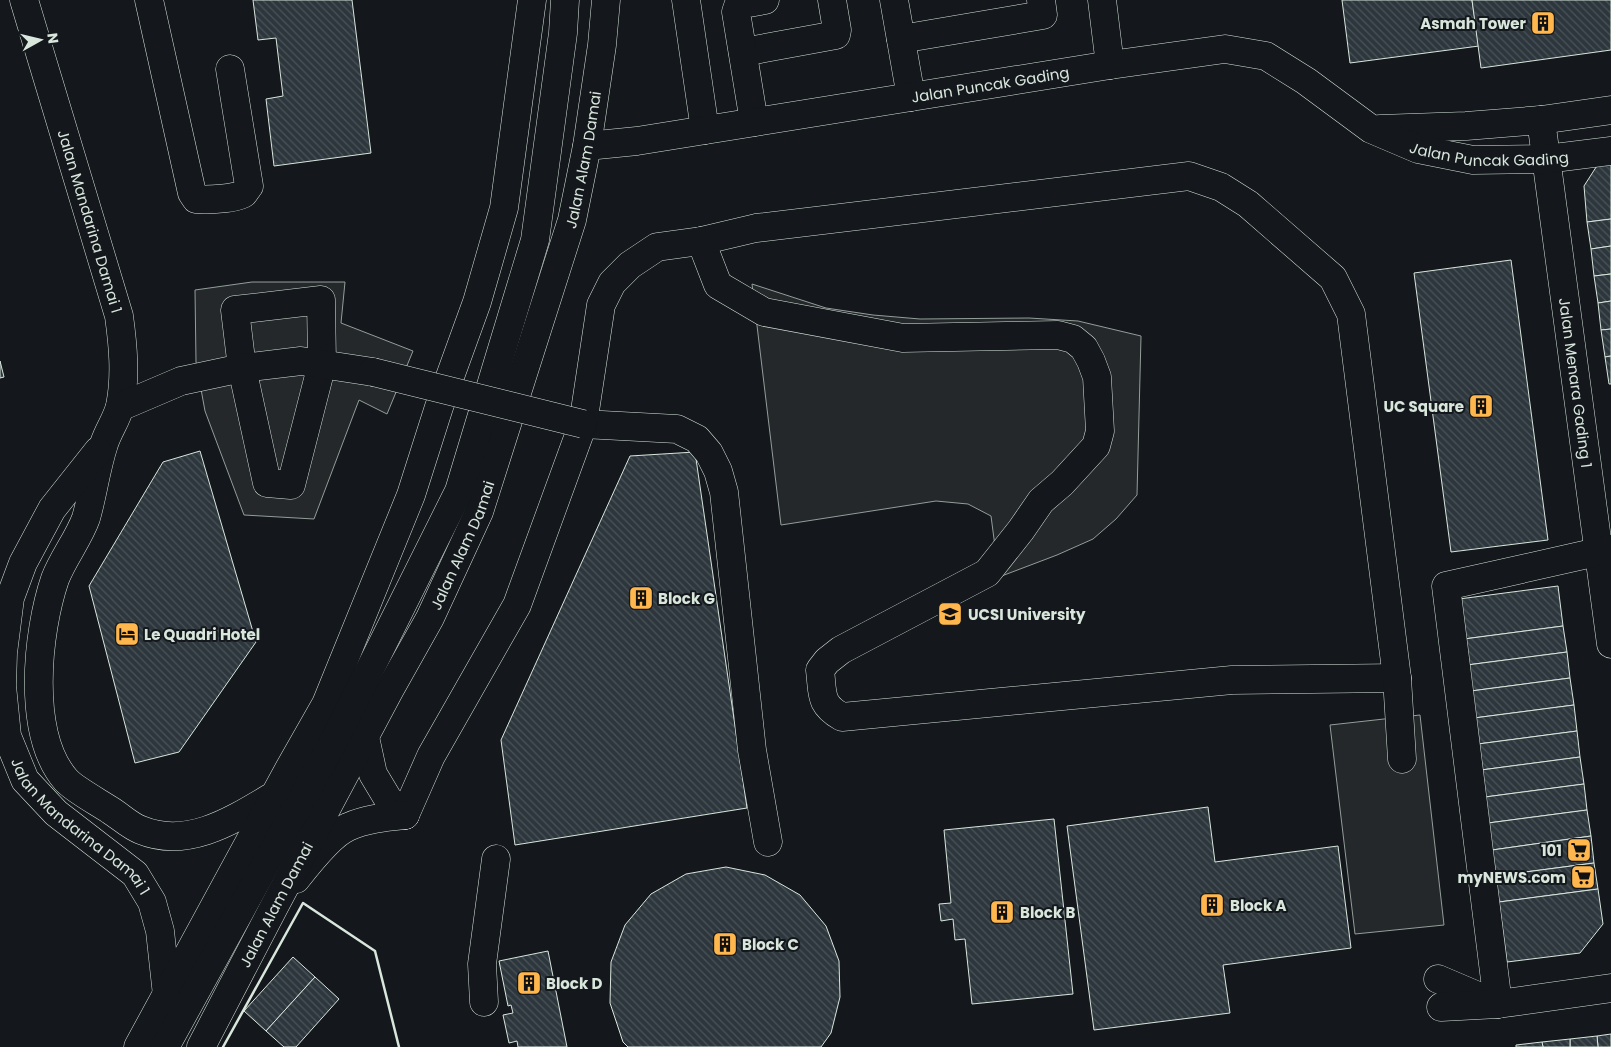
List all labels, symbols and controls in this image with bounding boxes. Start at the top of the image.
building icon: Asmah Tower [1530,10,1556,36]
place label: Asmah Tower [1420,13,1527,34]
north arrow [15,15,65,65]
text: N [42,32,64,45]
street label: Jalan Puncak Gading [910,61,1071,107]
street label: Jalan Alam Damai [560,90,606,231]
street label: Jalan Mandarina Damai 1 [53,127,128,315]
street label: Jalan Puncak Gading [1407,136,1570,171]
street label: Jalan Menara Gading 1 [1554,296,1598,469]
building icon: UC Square [1468,393,1494,419]
place label: UC Square [1383,396,1464,417]
street label: Jalan Alam Damai [425,478,499,613]
building icon: Block G [628,585,654,611]
place label: Block G [658,588,715,609]
school or university icon: UCSI University [937,601,963,627]
place label: UCSI University [968,604,1086,625]
hotel icon: Le Quadri Hotel [114,621,140,647]
place label: Le Quadri Hotel [144,624,260,645]
street label: Jalan Mandarina Damai 1 [7,755,156,898]
supermarket icon: 101 [1566,837,1592,863]
street label: Jalan Alam Damai [234,838,317,971]
place label: 101 [1541,840,1562,861]
supermarket icon: myNEWS.com [1570,864,1596,890]
place label: myNEWS.com [1457,867,1566,888]
building icon: Block A [1199,892,1225,918]
place label: Block A [1230,895,1286,916]
building icon: Block B [989,899,1015,925]
place label: Block B [1020,902,1075,923]
building icon: Block C [712,931,738,957]
place label: Block C [742,934,799,955]
building icon: Block D [516,970,542,996]
place label: Block D [546,973,602,994]

